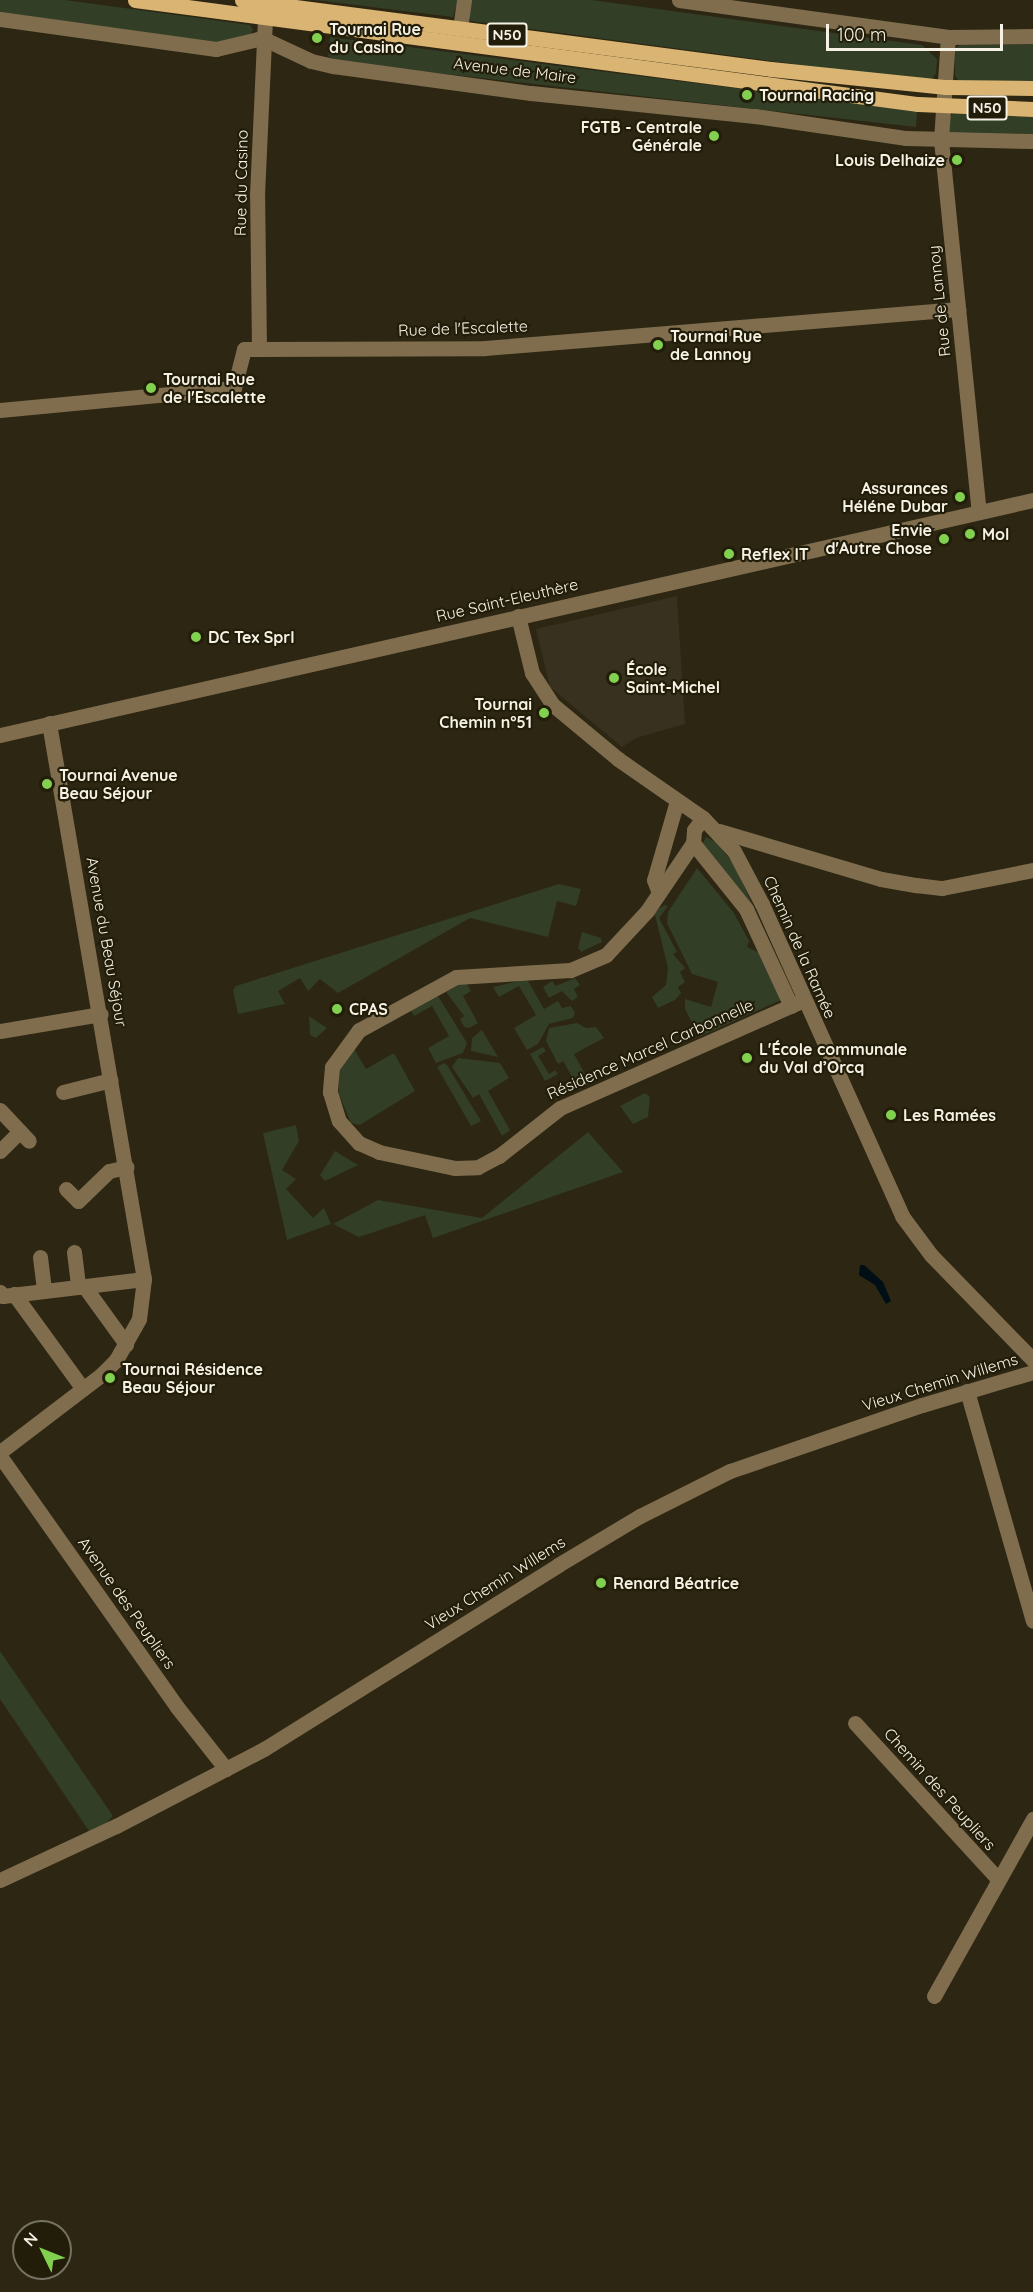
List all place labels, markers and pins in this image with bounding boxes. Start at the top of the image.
place label: Tournai Rue du Casino [329,19,421,57]
marker: Tournai Rue du Casino [310,31,324,45]
place label: Tournai Racing [759,85,874,105]
marker: Tournai Racing [740,88,754,102]
place label: FGTB - Centrale Générale [581,117,702,155]
marker: FGTB - Centrale Générale [707,129,721,143]
place label: Louis Delhaize [835,150,945,170]
marker: Louis Delhaize [950,153,964,167]
place label: Tournai Rue de Lannoy [670,326,762,364]
marker: Tournai Rue de Lannoy [651,338,665,352]
place label: Tournai Rue de l'Escalette [163,369,266,407]
marker: Tournai Rue de l'Escalette [144,381,158,395]
place label: Assurances Héléne Dubar [842,478,948,516]
marker: Assurances Héléne Dubar [953,490,967,504]
place label: Envie d'Autre Chose [826,520,932,558]
place label: Mol [982,524,1009,544]
marker: Mol [963,527,977,541]
marker: Envie d'Autre Chose [937,532,951,546]
place label: Reflex IT [741,544,809,564]
marker: Reflex IT [722,547,736,561]
place label: DC Tex Sprl [208,627,295,647]
marker: DC Tex Sprl [189,630,203,644]
place label: École Saint-Michel [626,659,720,697]
marker: École Saint-Michel [607,671,621,685]
place label: Tournai Chemin n°51 [439,694,532,732]
marker: Tournai Chemin n°51 [537,706,551,720]
place label: Tournai Avenue Beau Séjour [59,765,178,803]
marker: Tournai Avenue Beau Séjour [40,777,54,791]
place label: CPAS [349,999,388,1019]
marker: CPAS [330,1002,344,1016]
place label: L'École communale du Val d’Orcq [759,1039,907,1077]
marker: L'École communale du Val d’Orcq [740,1051,754,1065]
place label: Les Ramées [903,1105,996,1125]
marker: Les Ramées [884,1108,898,1122]
place label: Tournai Résidence Beau Séjour [122,1359,263,1397]
marker: Tournai Résidence Beau Séjour [103,1371,117,1385]
place label: Renard Béatrice [613,1573,739,1593]
marker: Renard Béatrice [594,1576,608,1590]

